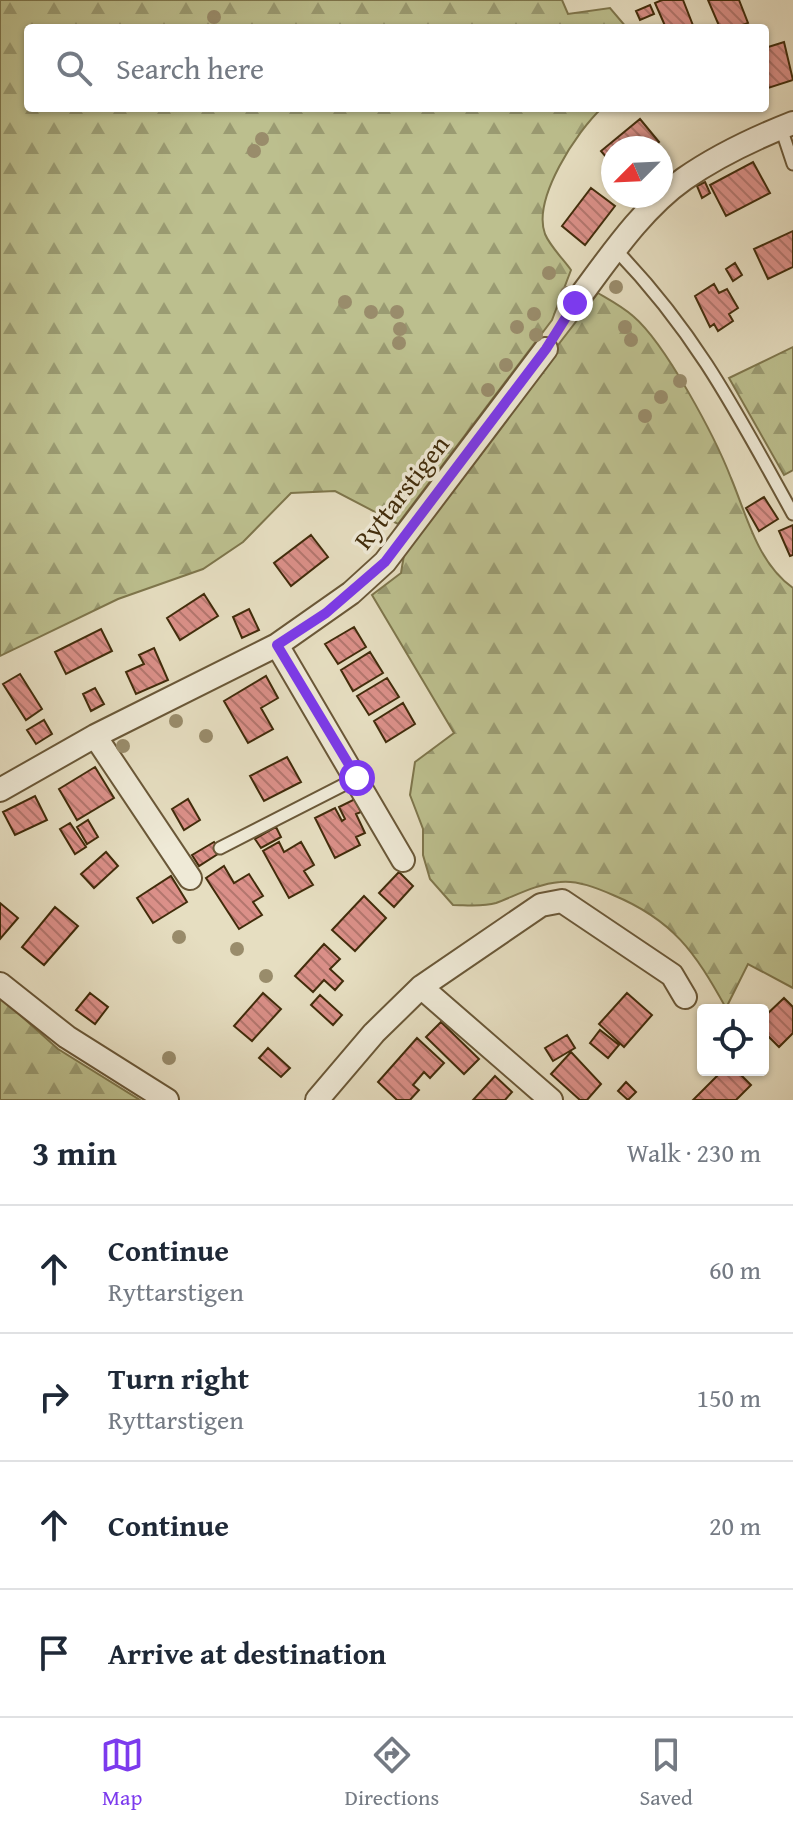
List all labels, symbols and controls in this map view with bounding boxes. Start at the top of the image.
search box [24,24,769,112]
icon: search [52,46,96,90]
text: Search here [116,46,264,90]
north arrow [601,136,673,208]
route end [557,285,593,321]
street label: Ryttarstigen [344,426,458,558]
route start [339,760,375,796]
map controls [697,1004,769,1076]
button: locate [697,1004,769,1076]
text: 3 min [32,1128,117,1177]
text: Walk · 230 m [627,1133,761,1172]
text: Continue [108,1228,229,1272]
icon: ahead [32,1247,76,1291]
text: 60 m [709,1250,761,1289]
text: Ryttarstigen [108,1272,244,1311]
text: Turn right [108,1356,249,1400]
icon: right [32,1375,76,1419]
text: 150 m [696,1378,761,1417]
text: Ryttarstigen [108,1400,244,1439]
icon: ahead [32,1503,76,1547]
text: Continue [108,1503,229,1547]
text: 20 m [709,1506,761,1545]
icon: arrive [32,1631,76,1675]
text: Arrive at destination [108,1631,386,1675]
tab: Map [100,1733,144,1813]
tab: Directions [345,1733,439,1813]
tab: Saved [640,1733,693,1813]

